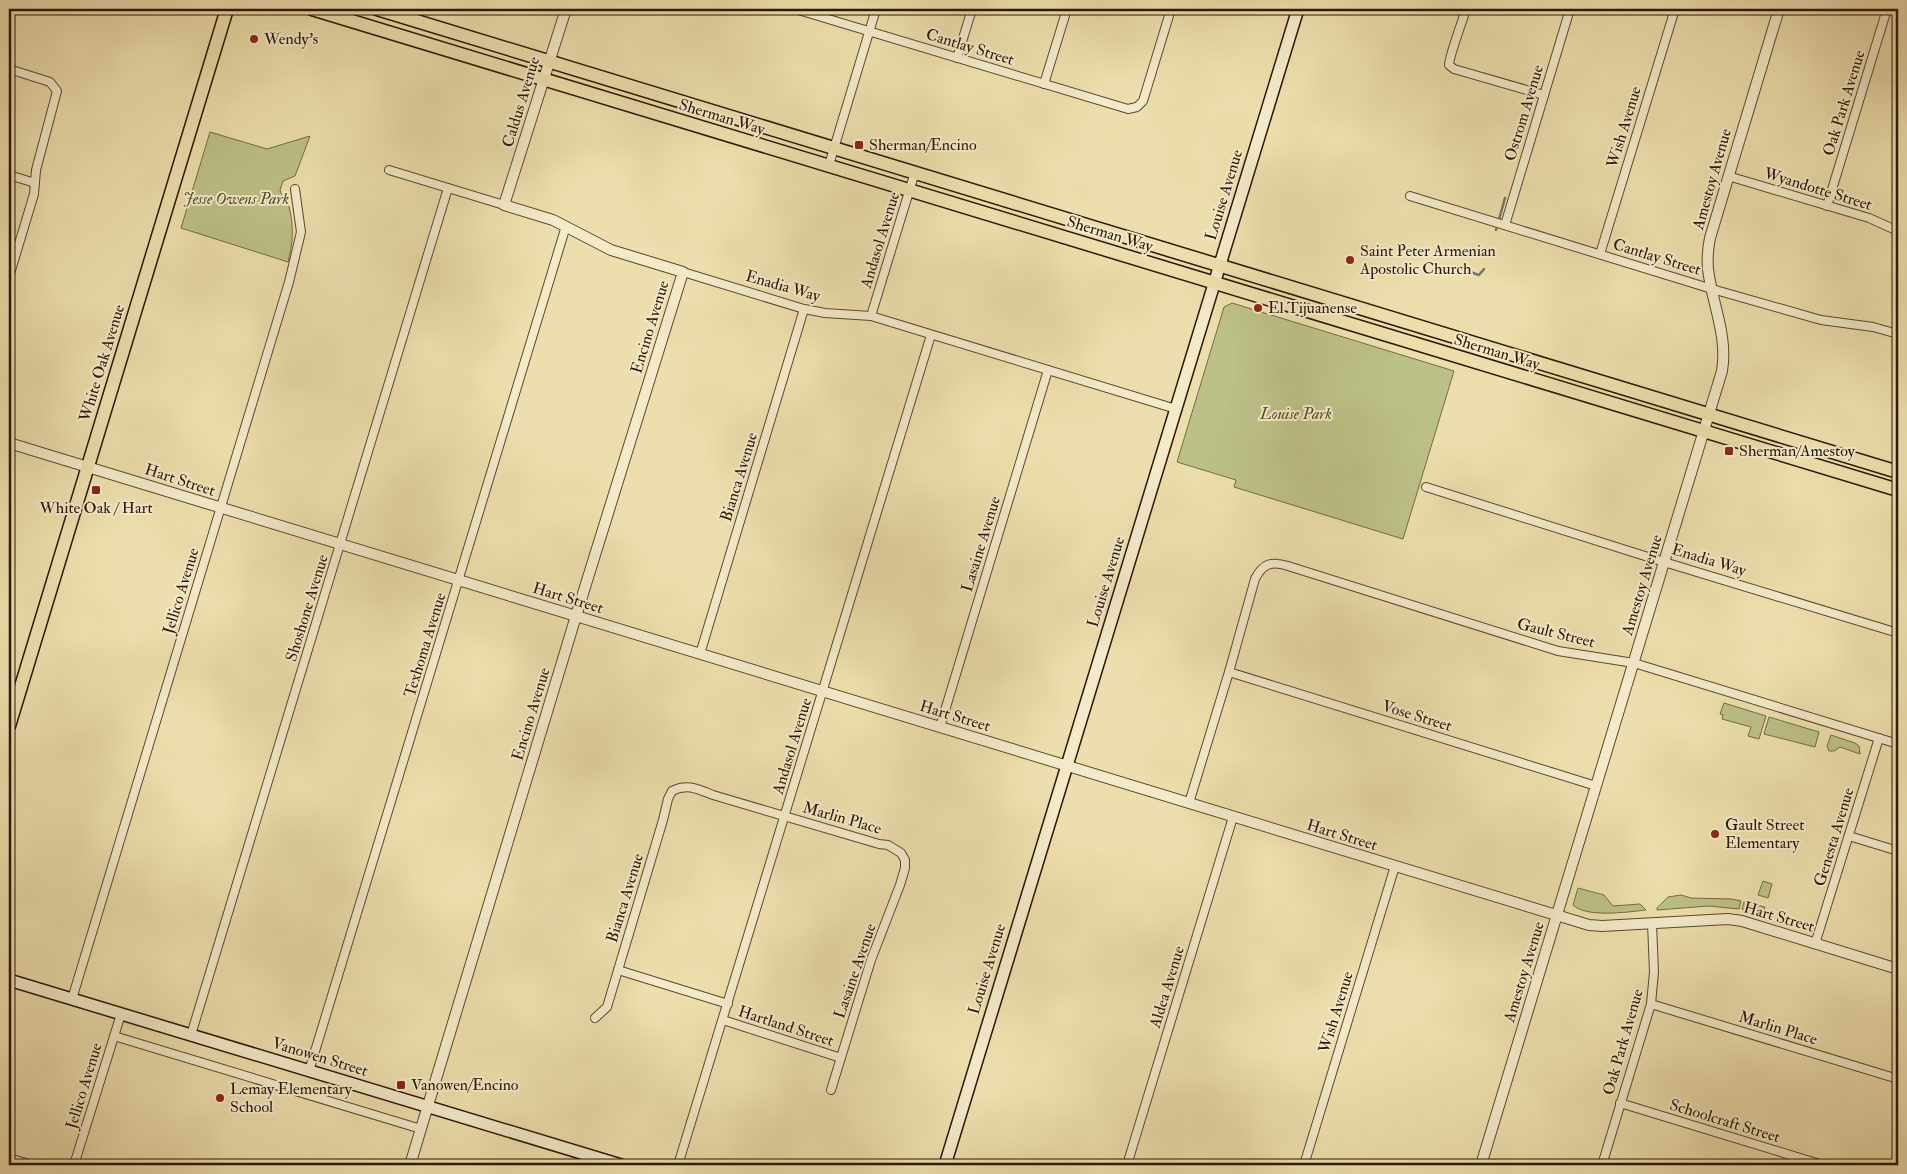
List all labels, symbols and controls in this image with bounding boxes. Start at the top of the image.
street label: Cantlay Street [924,24,1016,70]
place label: Wendy's [263,29,318,49]
marker: Wendy's [248,33,260,45]
street label: Oak Park Avenue [1818,47,1870,158]
street label: Caldus Avenue [498,54,544,150]
street label: Ostrom Avenue [1500,62,1548,163]
street label: Wish Avenue [1602,84,1646,171]
street label: Sherman Way [677,94,768,140]
street label: Amestoy Avenue [1688,126,1736,233]
place label: Sherman/Encino [869,135,977,155]
marker: Sherman/Encino [853,139,865,151]
street label: Louise Avenue [1201,147,1247,243]
street label: Wyandotte Street [1761,163,1874,215]
park label: Jesse Owens Park [183,189,289,209]
street label: Andasol Avenue [856,189,904,292]
street label: Sherman Way [1065,211,1156,257]
street label: Cantlay Street [1611,234,1703,280]
place label: Saint Peter Armenian Apostolic Church [1359,241,1496,280]
marker: Saint Peter Armenian Apostolic Church [1344,254,1356,266]
street label: Enadia Way [743,266,824,306]
street label: Encino Avenue [626,278,674,376]
place label: El Tijuanense [1268,298,1357,318]
street label: White Oak Avenue [74,302,129,425]
marker: El Tijuanense [1252,302,1264,314]
street label: Sherman Way [1452,329,1543,375]
park label: Louise Park [1259,404,1332,424]
street label: Bianca Avenue [716,430,762,524]
place label: Sherman/Amestoy [1739,441,1856,461]
marker: Sherman/Amestoy [1723,445,1735,457]
street label: Hart Street [142,459,218,501]
marker: White Oak / Hart [90,484,102,496]
street label: Lasaine Avenue [957,493,1005,594]
place label: White Oak / Hart [38,498,153,518]
street label: Amestoy Avenue [1617,532,1667,639]
street label: Louise Avenue [1083,534,1129,630]
street label: Enadia Way [1669,539,1750,581]
street label: Jellico Avenue [158,545,205,638]
street label: Shoshone Avenue [281,552,333,664]
street label: Hart Street [530,578,606,618]
street label: Texhoma Avenue [400,590,451,700]
street label: Gault Street [1515,614,1597,652]
street label: Encino Avenue [507,665,555,763]
street label: Andasol Avenue [768,695,816,798]
street label: Hart Street [917,696,993,736]
street label: Vose Street [1380,696,1454,736]
street label: Genesta Avenue [1810,785,1859,889]
street label: Marlin Place [800,797,884,839]
street label: Hart Street [1304,815,1380,855]
place label: Gault Street Elementary [1725,815,1804,853]
marker: Gault Street Elementary [1709,828,1721,840]
street label: Bianca Avenue [602,851,648,945]
street label: Hart Street [1741,897,1817,937]
street label: Amestoy Avenue [1499,919,1549,1026]
street label: Lasaine Avenue [829,921,881,1021]
street label: Louise Avenue [964,921,1010,1017]
street label: Aldea Avenue [1145,943,1189,1032]
street label: Wish Avenue [1314,969,1358,1056]
street label: Oak Park Avenue [1598,986,1648,1097]
street label: Hartland Street [736,1001,836,1051]
street label: Marlin Place [1736,1007,1820,1049]
street label: Vanowen Street [270,1033,370,1081]
street label: Jellico Avenue [61,1040,108,1133]
place label: Vanowen/Encino [411,1075,519,1095]
place label: Lemay Elementary School [230,1079,353,1117]
marker: Vanowen/Encino [395,1079,407,1091]
marker: Lemay Elementary School [214,1092,226,1104]
street label: Schoolcraft Street [1667,1095,1783,1147]

